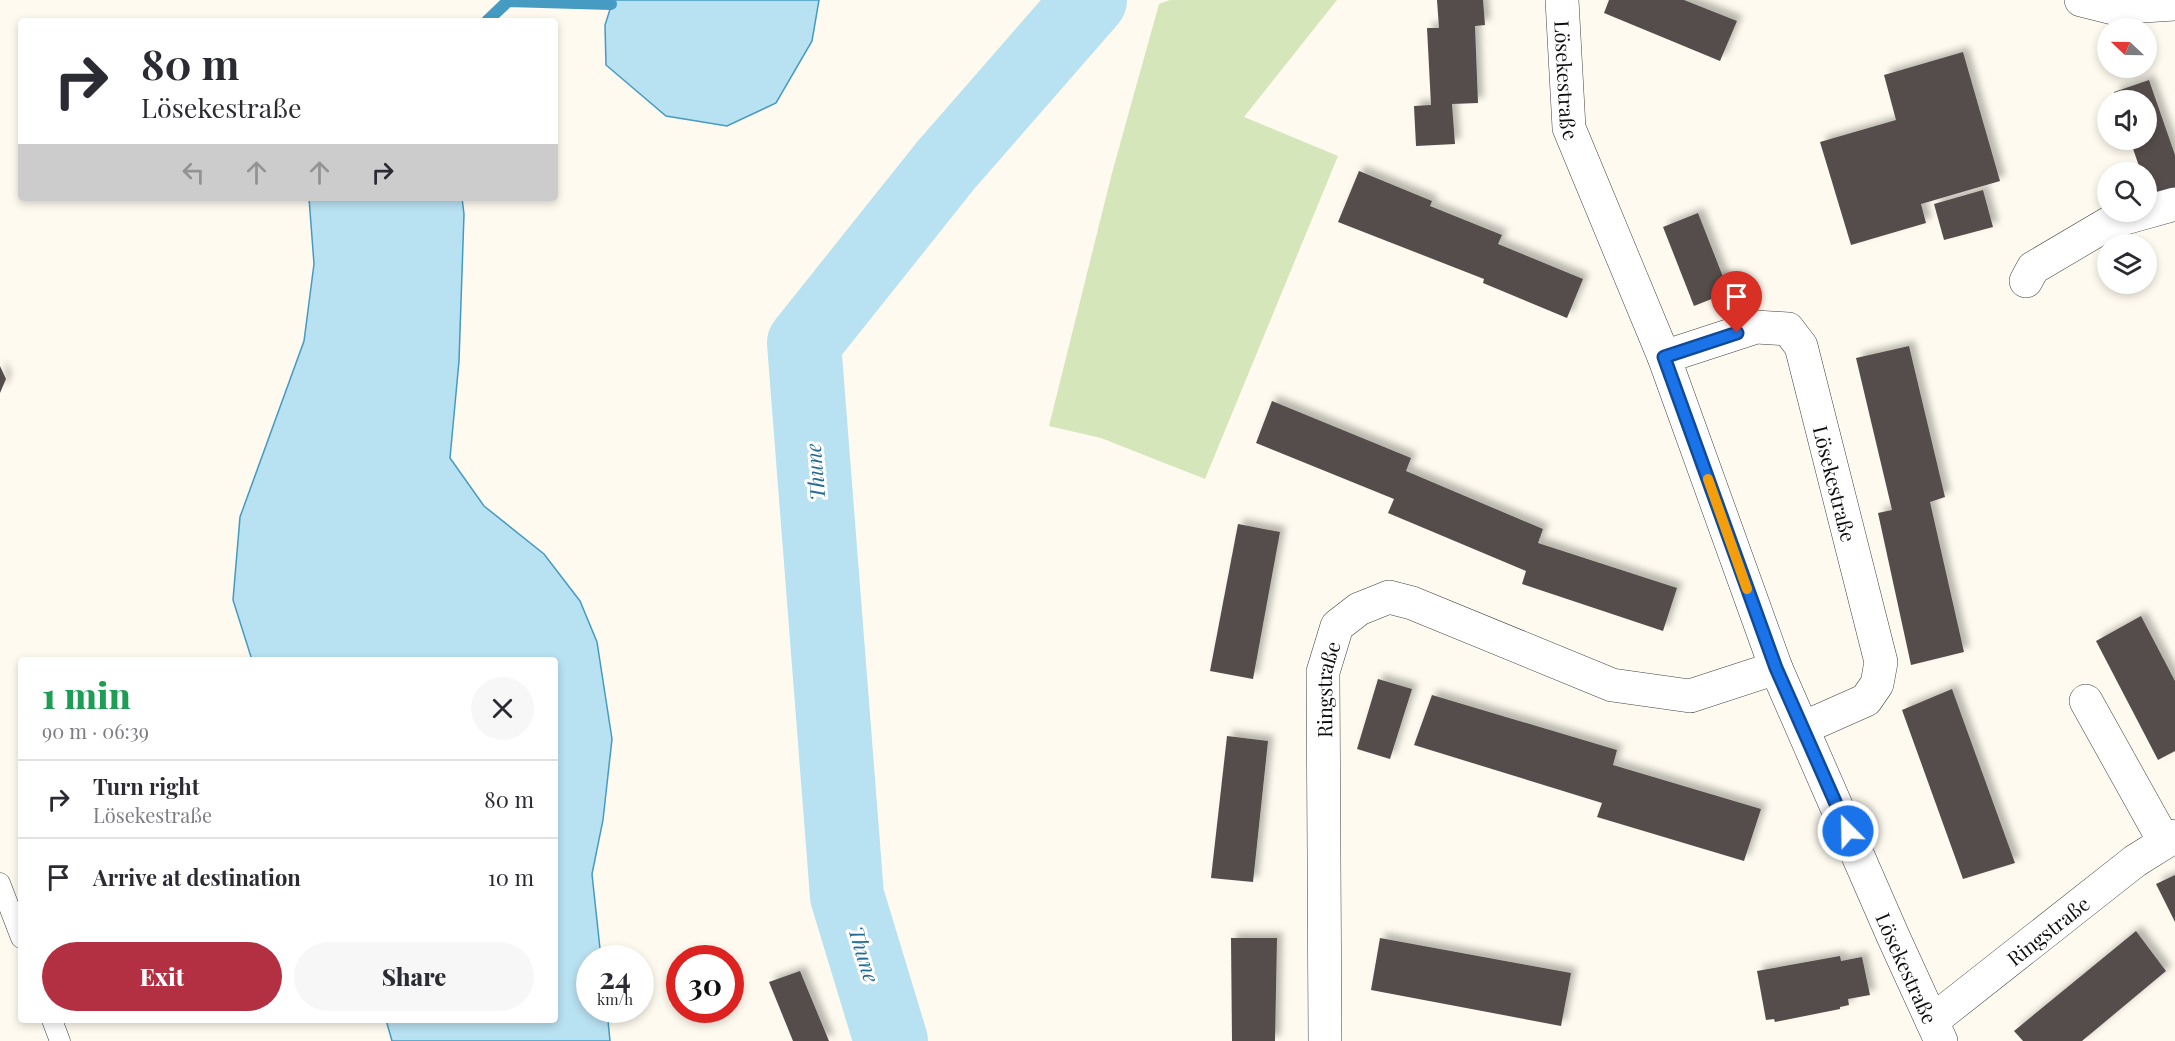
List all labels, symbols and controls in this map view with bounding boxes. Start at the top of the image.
north arrow [2097,18,2157,78]
map controls [2097,18,2157,294]
street label: Lösekestraße [1550,20,1586,144]
text: 80 m [141,35,239,91]
icon: right [42,42,120,120]
text: Lösekestraße [141,89,302,125]
button: sound [2097,90,2157,150]
icon: left [177,156,210,189]
icon: ahead [240,156,273,189]
icon: ahead [303,156,336,189]
icon: right [366,156,399,189]
button: search [2097,162,2157,222]
button: layers [2097,234,2157,294]
pin [1711,271,1762,333]
icon: arrive [1720,280,1753,313]
street label: Lösekestraße [1808,422,1863,544]
water label: Thune [798,442,830,502]
street label: Ringstraße [1309,638,1345,738]
text: 1 min [42,670,131,718]
button: close [471,677,534,740]
text: 90 m · 06:39 [42,717,149,744]
text: Turn right [93,771,199,801]
icon: right [42,783,75,816]
text: 80 m [484,784,534,814]
position arrow [1816,799,1880,863]
text: Lösekestraße [93,801,212,828]
icon: arrive [42,861,75,894]
text: Arrive at destination [93,862,301,892]
text: 10 m [488,862,534,892]
street label: Ringstraße [2001,889,2094,971]
street label: Lösekestraße [1871,908,1945,1028]
water label: Thune [843,923,887,985]
button: Exit [42,942,282,1011]
button: Share [294,942,534,1011]
speed limit sign: 30 [666,945,744,1023]
text: 24 [599,957,631,997]
text: km/h [597,989,633,1009]

